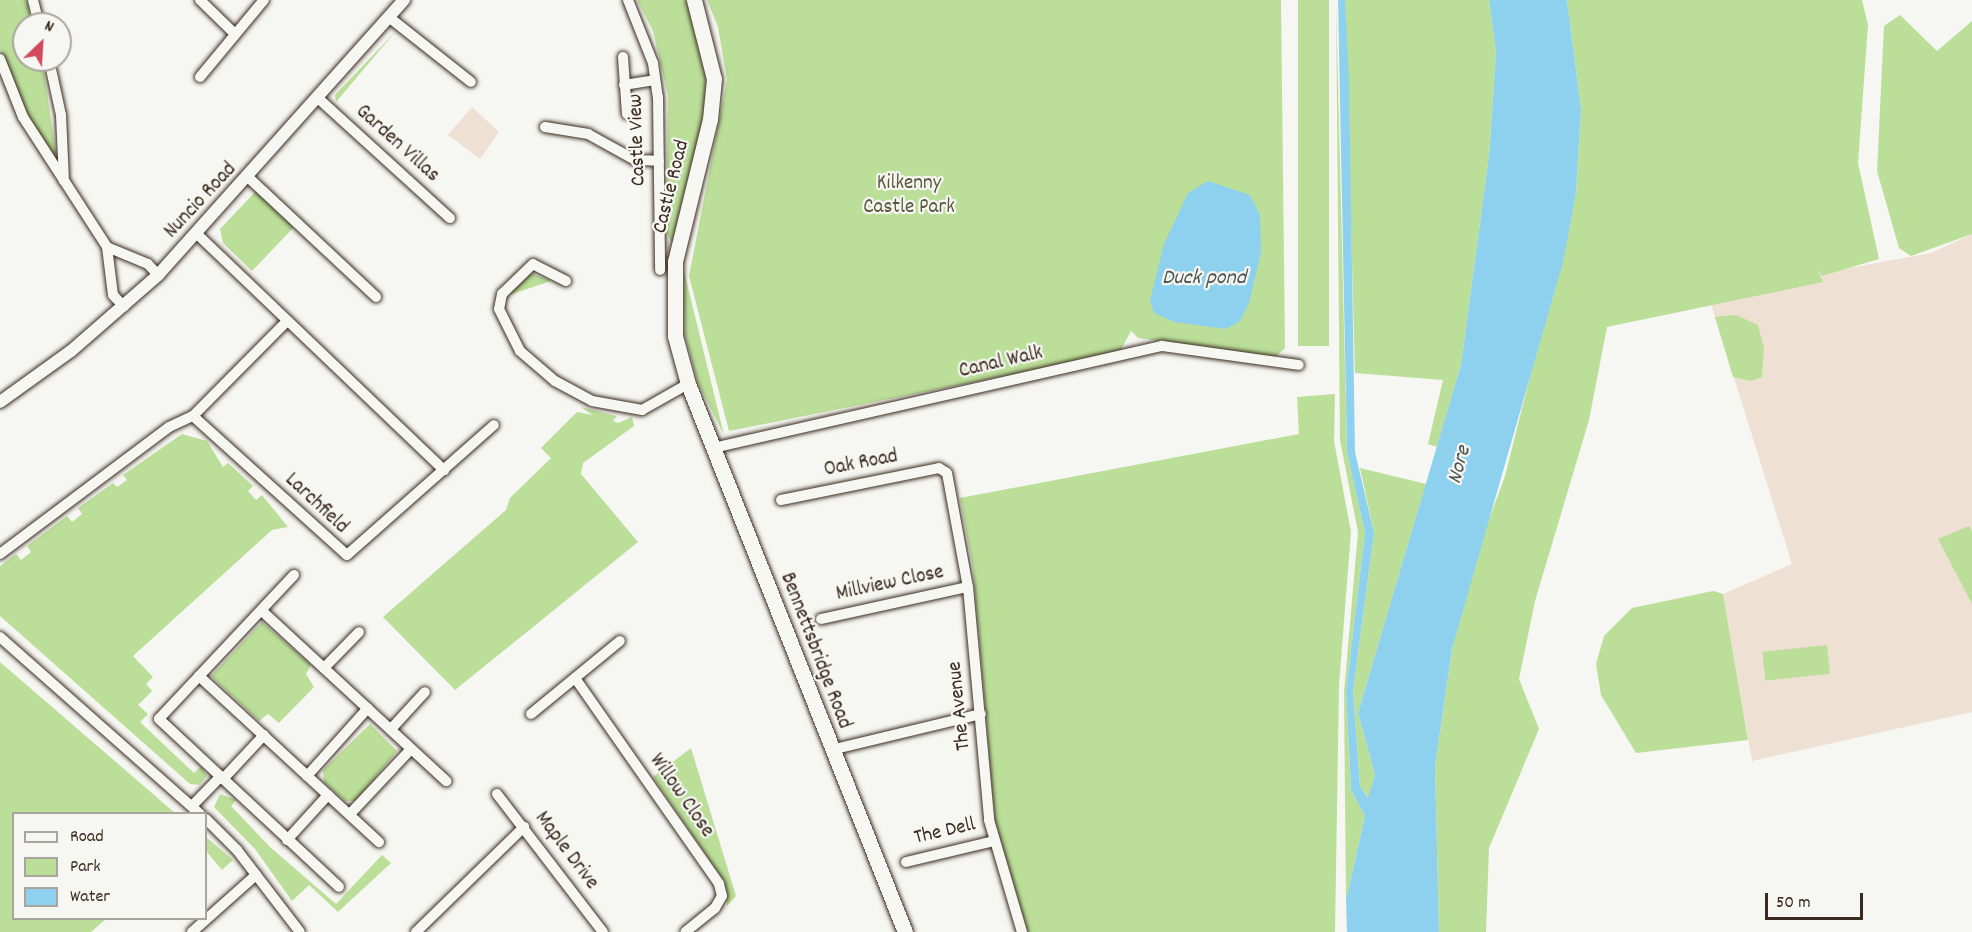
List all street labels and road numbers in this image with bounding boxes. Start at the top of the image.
street label: Castle View [624,93,652,187]
street label: Garden Villas [350,100,444,188]
street label: Castle Road [648,138,696,236]
street label: Nuncio Road [159,158,243,244]
street label: Canal Walk [957,341,1045,385]
street label: Oak Road [822,445,900,483]
street label: Larchfield [279,468,353,540]
street label: Millview Close [834,560,946,608]
street label: Bennettsbridge Road [774,569,856,733]
street label: The Avenue [943,660,977,752]
street label: Willow Close [643,749,719,843]
street label: Maple Drive [528,807,604,895]
street label: The Dell [912,813,978,851]

